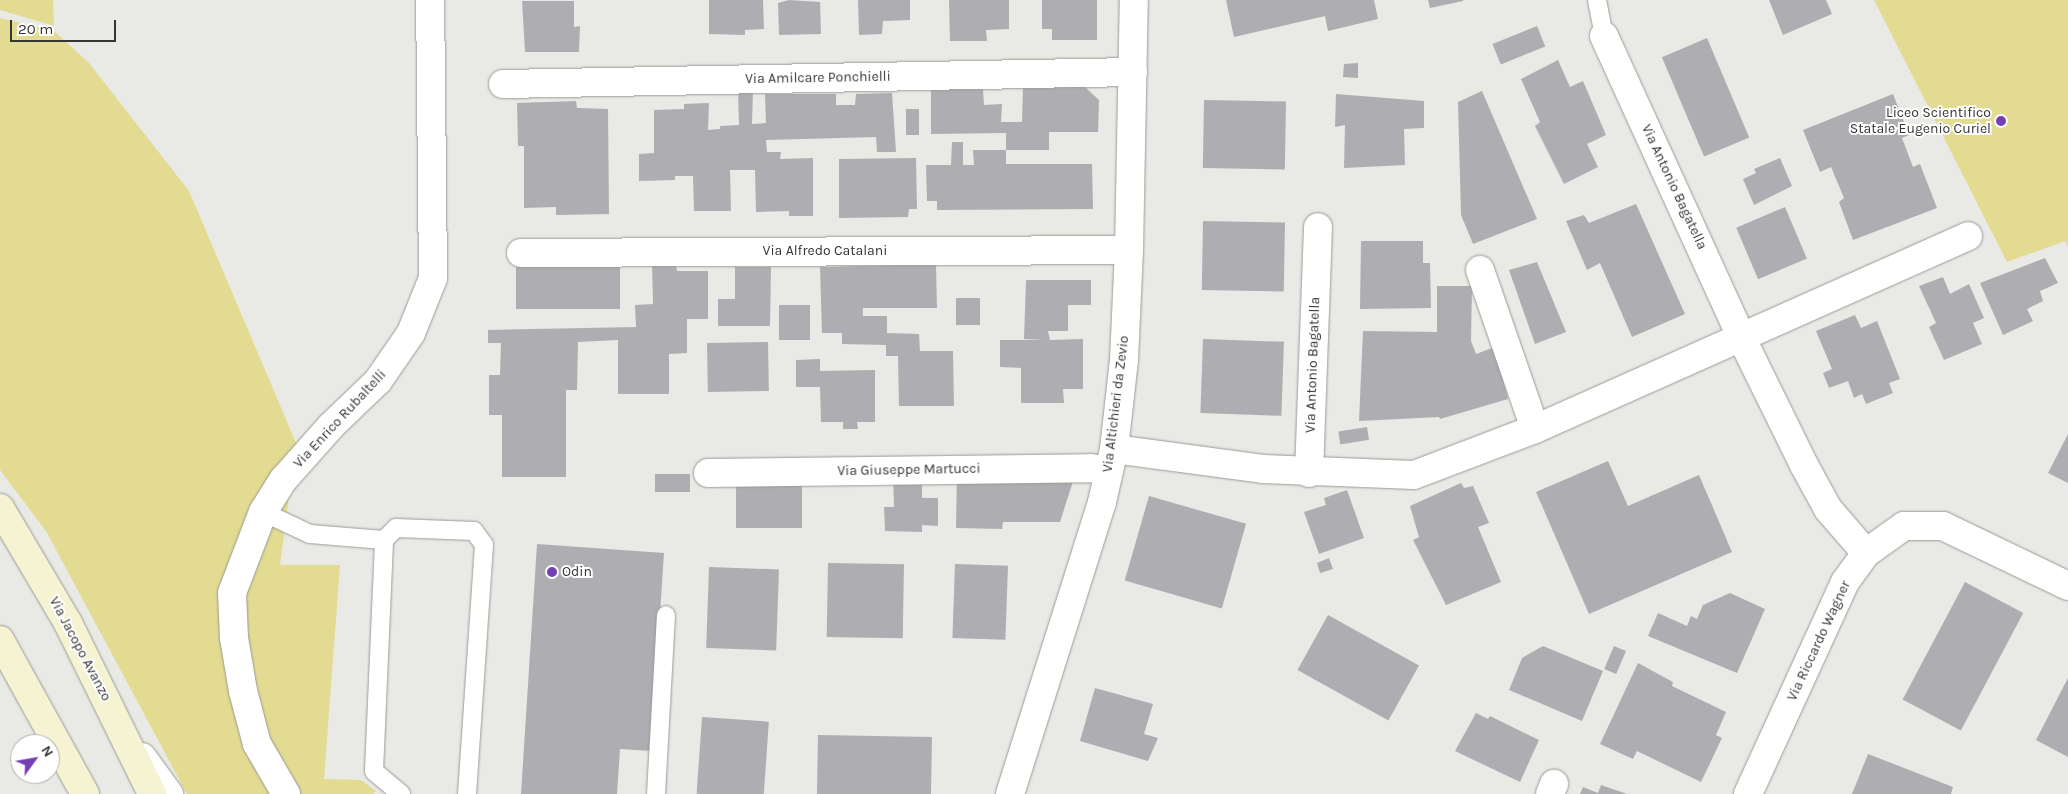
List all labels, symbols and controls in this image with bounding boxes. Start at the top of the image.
scale bar [12,10,119,42]
text: 20 m [18,20,53,38]
street label: Via Amilcare Ponchielli [745,68,891,88]
place label: Liceo Scientifico Statale Eugenio Curiel [1850,105,1991,138]
marker: Liceo Scientifico Statale Eugenio Curiel [1995,115,2007,127]
street label: Via Antonio Bagatella [1638,122,1710,252]
street label: Via Alfredo Catalani [763,243,887,259]
street label: Via Antonio Bagatella [1302,297,1324,433]
street label: Via Altichieri da Zevio [1099,335,1133,473]
street label: Via Enrico Rubaltelli [290,366,390,472]
street label: Via Giuseppe Martucci [837,460,981,480]
place label: Odin [562,564,592,580]
marker: Odin [546,566,558,578]
street label: Via Riccardo Wagner [1784,578,1854,704]
street label: Via Jacopo Avanzo [45,594,115,704]
north arrow [10,734,60,784]
text: N [37,743,57,760]

